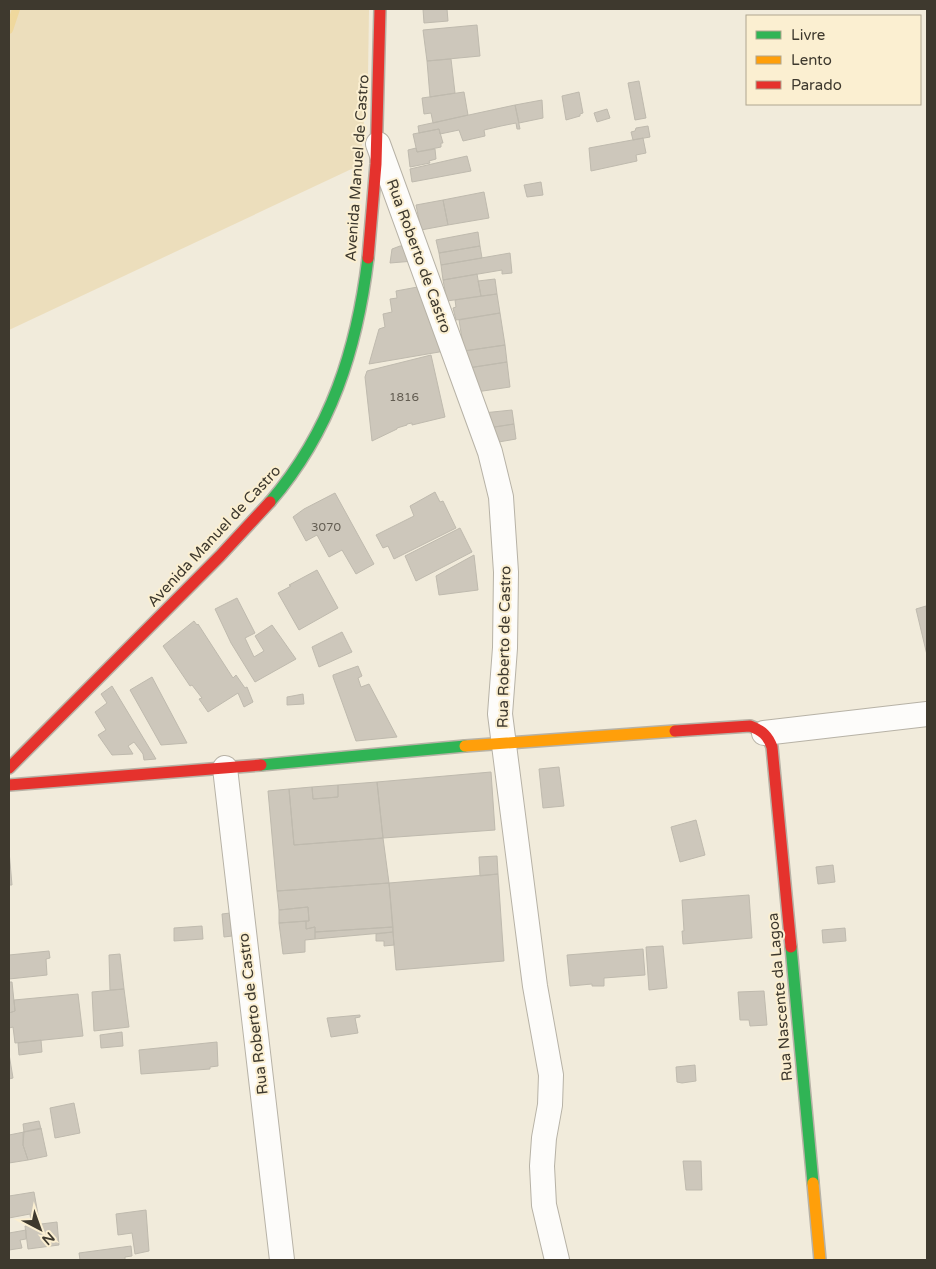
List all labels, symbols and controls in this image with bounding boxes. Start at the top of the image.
legend [746,15,921,105]
text: Livre [791,26,825,44]
text: Lento [791,51,832,69]
street label: Avenida Manuel de Castro [341,74,373,262]
text: Parado [791,76,842,94]
street label: Rua Roberto de Castro [383,177,455,335]
house number: 1816 [389,390,419,404]
street label: Avenida Manuel de Castro [144,461,284,611]
house number: 3070 [311,520,342,534]
street label: Rua Roberto de Castro [494,566,514,728]
street label: Rua Nascente da Lagoa [764,912,796,1082]
street label: Rua Roberto de Castro [234,932,272,1096]
north arrow [15,1204,65,1254]
text: N [38,1228,58,1249]

